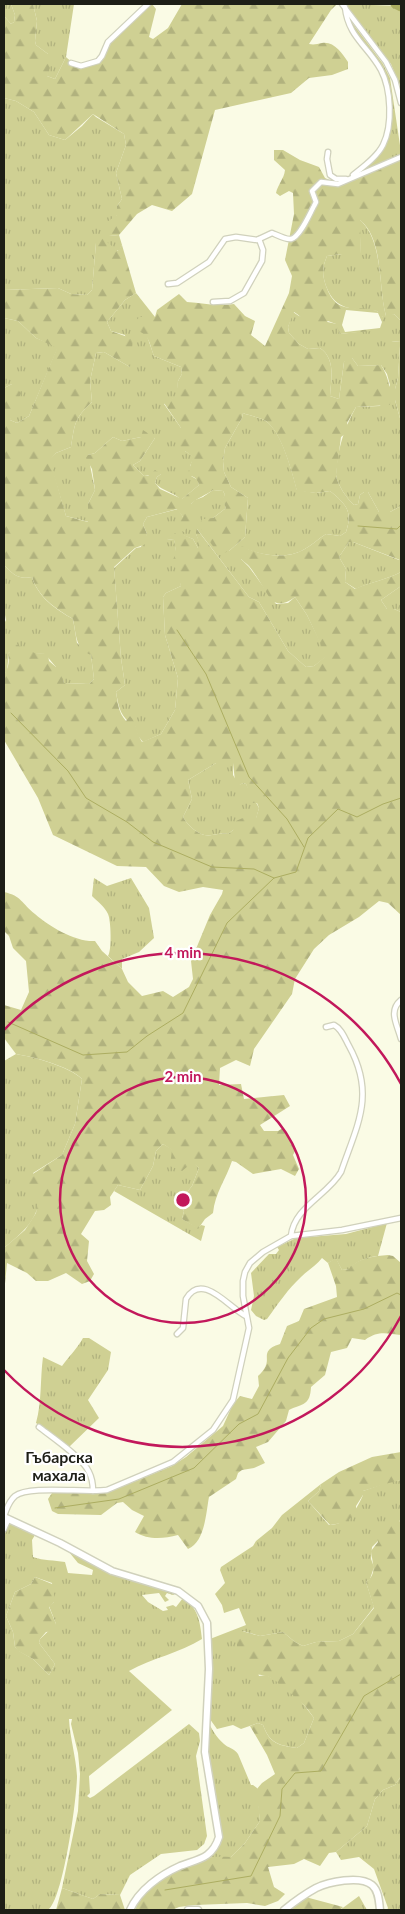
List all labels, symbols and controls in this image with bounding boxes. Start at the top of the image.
text: 4 min [164,943,202,961]
text: 2 min [164,1067,202,1085]
centre of rings [174,1191,192,1209]
district label: Гъбарска махала [25,1447,93,1484]

